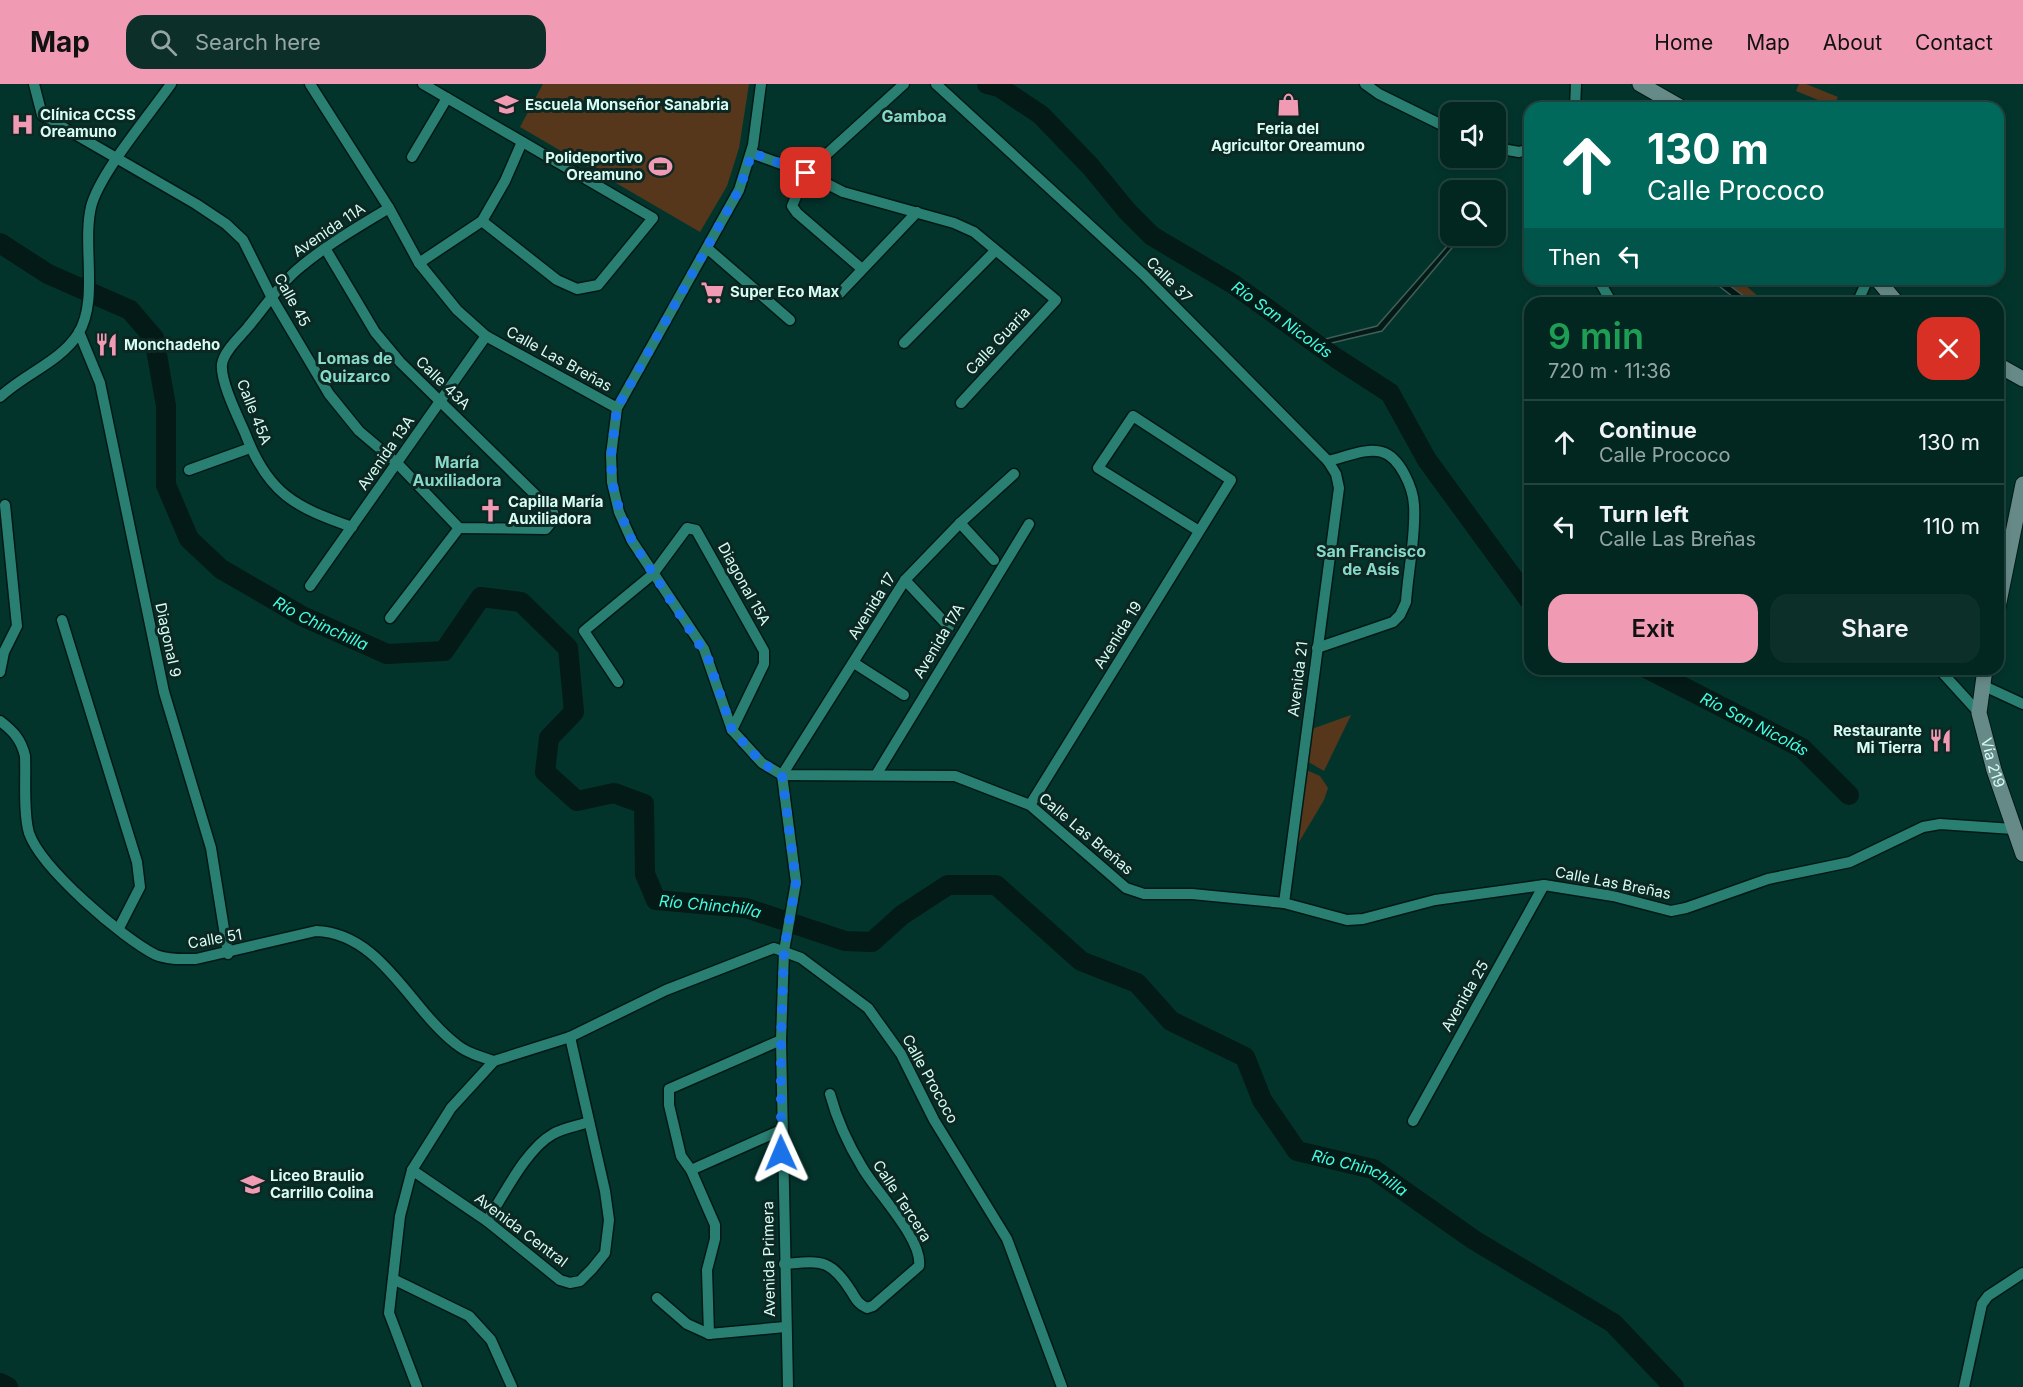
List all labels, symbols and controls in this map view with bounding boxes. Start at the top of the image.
search box [126,15,546,69]
text: Map [30,25,90,59]
icon: search [147,26,180,59]
text: Search here [195,29,321,55]
text: Home [1654,30,1713,55]
text: Map [1746,30,1790,55]
text: About [1823,30,1882,55]
text: Contact [1915,30,1993,55]
school or university icon: Escuela Monseñor Sanabria [494,92,520,118]
shop icon: Feria del Agricultor Oreamuno [1275,92,1301,118]
place label: Escuela Monseñor Sanabria [525,95,729,114]
map controls [1440,102,1506,246]
button: sound [1440,102,1506,168]
place label: Clínica CCSS Oreamuno [40,105,136,141]
district label: Gamboa [881,106,947,126]
hospital icon: Clínica CCSS Oreamuno [9,111,35,137]
place label: Feria del Agricultor Oreamuno [1211,119,1365,155]
text: 130 m [1647,123,1769,174]
icon: ahead [1548,126,1626,204]
pin [780,147,831,198]
place label: Polideportivo Oreamuno [545,148,643,184]
sports icon: Polideportivo Oreamuno [648,154,674,180]
icon: arrive [789,156,822,189]
text: Calle Prococo [1647,174,1825,207]
button: search [1440,180,1506,246]
street label: Avenida 11A [289,198,368,261]
icon: left [1613,240,1646,273]
text: Then [1548,244,1601,270]
street label: Calle 37 [1142,253,1196,307]
street label: Calle 45 [270,270,315,330]
water label: Río San Nicolás [1228,276,1336,362]
supermarket icon: Super Eco Max [699,279,725,305]
place label: Super Eco Max [730,282,840,301]
street label: Calle Guaria [961,303,1034,379]
text: 9 min [1548,314,1644,358]
button: close [1917,317,1980,380]
street label: Calle Las Breñas [503,322,615,395]
restaurant icon: Monchadeho [93,332,119,358]
place label: Monchadeho [124,335,220,354]
district label: Lomas de Quizarco [317,348,393,386]
street label: Calle 43A [412,352,475,413]
text: 720 m · 11:36 [1548,359,1671,383]
street label: Calle 45A [233,376,276,447]
street label: Avenida 13A [353,412,418,493]
text: Continue [1599,417,1697,443]
icon: ahead [1548,426,1581,459]
text: 130 m [1918,429,1980,455]
text: Calle Prococo [1599,443,1731,467]
district label: María Auxiliadora [413,452,501,490]
place label: Capilla María Auxiliadora [508,492,603,528]
church icon: Capilla María Auxiliadora [477,498,503,524]
text: Turn left [1599,501,1689,527]
icon: left [1548,510,1581,543]
text: 110 m [1923,513,1980,539]
text: Calle Las Breñas [1599,527,1756,551]
street label: Diagonal 15A [714,539,775,629]
district label: San Francisco de Asís [1316,541,1426,579]
street label: Avenida 17 [844,569,900,643]
water label: Río Chinchilla [270,592,372,654]
button: Exit [1548,594,1758,663]
button: Share [1770,594,1980,663]
street label: Avenida 19 [1089,598,1146,672]
street label: Avenida 17A [909,600,968,682]
street label: Diagonal 9 [151,601,186,679]
street label: Avenida 21 [1283,640,1312,718]
water label: Río San Nicolás [1697,688,1814,760]
place label: Restaurante Mi Tierra [1833,721,1922,757]
restaurant icon: Restaurante Mi Tierra [1927,727,1953,753]
street label: Vía 219 [1977,736,2009,790]
street label: Calle Las Breñas [1035,788,1138,879]
street label: Calle Las Breñas [1553,862,1673,903]
water label: Río Chinchilla [658,890,764,923]
street label: Calle 51 [186,924,244,953]
street label: Avenida 25 [1437,957,1492,1035]
street label: Calle Prococo [898,1031,963,1127]
position arrow [749,1121,813,1185]
water label: Río Chinchilla [1310,1145,1412,1201]
street label: Calle Tercera [869,1156,936,1245]
place label: Liceo Braulio Carrillo Colina [270,1166,374,1202]
school or university icon: Liceo Braulio Carrillo Colina [239,1172,265,1198]
street label: Avenida Central [471,1188,572,1271]
street label: Avenida Primera [758,1201,779,1317]

